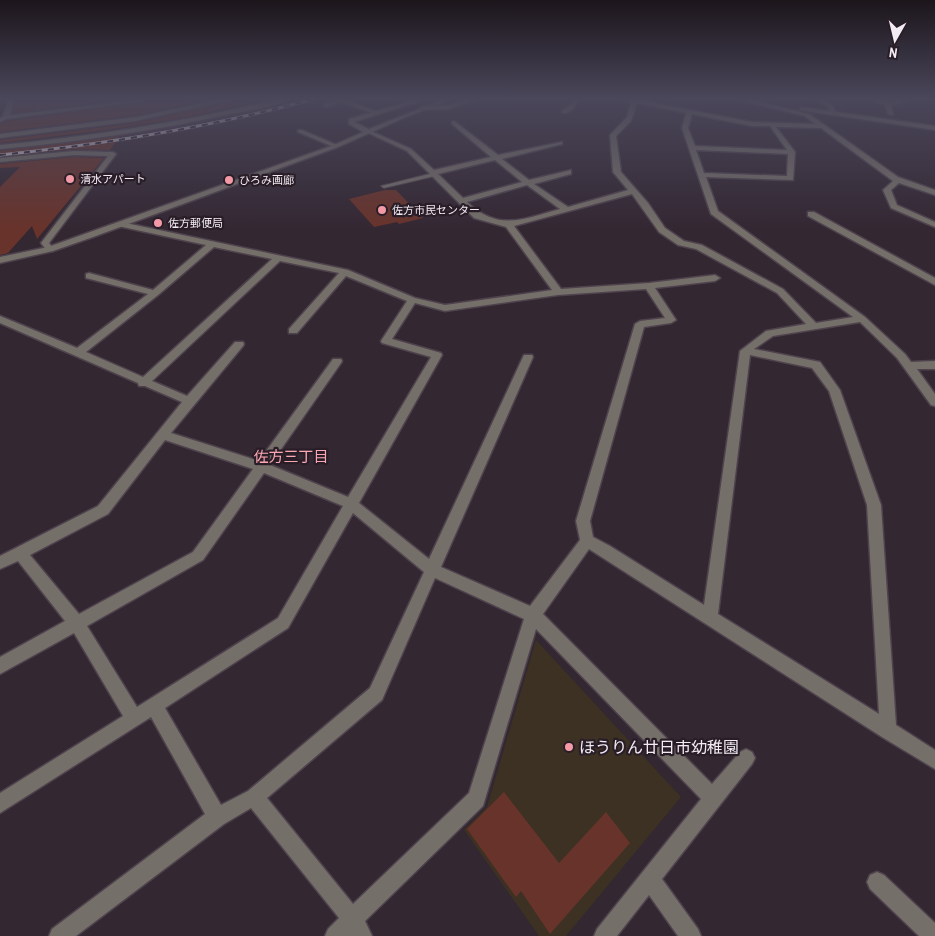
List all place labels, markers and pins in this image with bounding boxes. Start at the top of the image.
place label: 清水アパート [80,172,146,186]
marker: 清水アパート [64,173,76,185]
place label: ひろみ画廊 [239,173,294,187]
marker: ひろみ画廊 [223,174,235,186]
place label: 佐方市民センター [392,203,480,217]
marker: 佐方市民センター [376,204,388,216]
place label: 佐方郵便局 [168,216,223,230]
marker: 佐方郵便局 [152,217,164,229]
place label: ほうりん廿日市幼稚園 [579,736,739,758]
marker: ほうりん廿日市幼稚園 [563,741,575,753]

